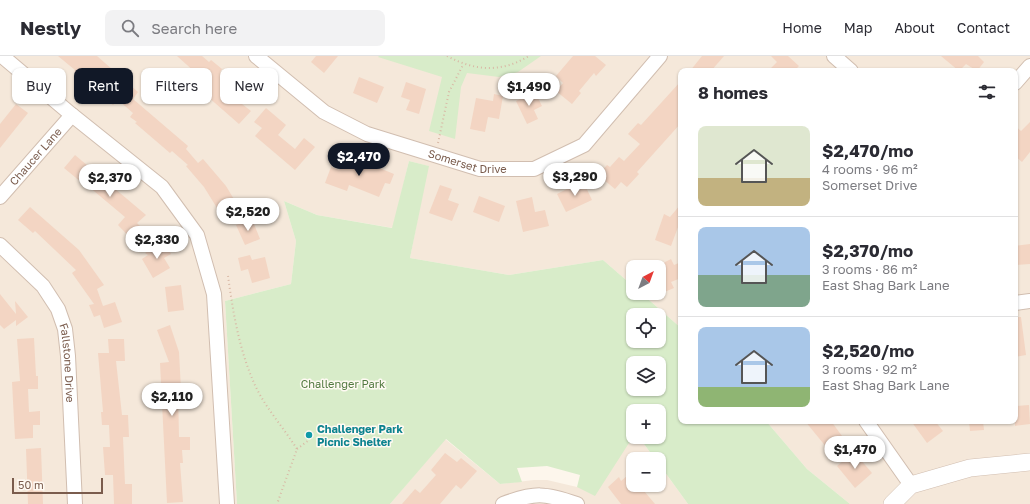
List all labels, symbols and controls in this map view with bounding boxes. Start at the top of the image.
search box [105,10,385,46]
text: Nestly [20,16,81,39]
icon: search [119,17,141,39]
text: Search here [151,19,237,37]
text: Home [782,19,822,36]
text: Map [844,19,872,36]
text: About [894,19,935,36]
text: Contact [957,19,1010,36]
chip: Buy [12,68,66,104]
chip: Rent [74,68,133,104]
chip: Filters [141,68,212,104]
chip: New [220,68,278,104]
pin: $1,490 [496,73,562,107]
text: $1,490 [507,78,551,94]
icon: filters [976,81,998,103]
text: 8 homes [698,82,768,103]
street label: Chaucer Lane [7,125,64,188]
text: $2,470/mo [822,140,913,161]
icon: home [730,142,778,190]
pin: $2,470 [326,143,392,177]
street label: Somerset Drive [427,146,507,175]
text: $2,470 [337,148,381,164]
text: 4 rooms · 96 m² [822,161,918,177]
pin: $3,290 [542,163,608,197]
pin: $2,370 [77,164,143,198]
text: $3,290 [552,168,598,184]
text: $2,370 [88,169,132,185]
text: Somerset Drive [822,177,917,193]
pin: $2,520 [215,198,281,232]
text: $2,520 [225,203,271,219]
pin: $2,330 [124,226,190,260]
text: $2,330 [134,231,180,247]
text: $2,370/mo [822,240,913,261]
icon: home [730,243,778,291]
north arrow [626,260,666,300]
map controls [626,260,666,492]
text: 3 rooms · 86 m² [822,261,917,277]
text: East Shag Bark Lane [822,277,950,293]
button: locate [626,308,666,348]
street label: Fallstone Drive [57,321,77,403]
text: $2,520/mo [822,340,914,361]
icon: home [730,343,778,391]
button: layers [626,356,666,396]
text: 3 rooms · 92 m² [822,361,917,377]
park label: Challenger Park [301,377,385,390]
text: East Shag Bark Lane [822,377,950,393]
pin: $2,110 [139,383,205,417]
text: $2,110 [151,388,193,404]
button: + [626,404,666,444]
place label: Challenger Park Picnic Shelter [317,422,403,448]
marker: Challenger Park Picnic Shelter [304,430,314,440]
pin: $1,470 [822,436,888,470]
text: $1,470 [833,441,877,457]
button: − [626,452,666,492]
scale bar [12,476,103,495]
text: 50 m [18,478,44,491]

